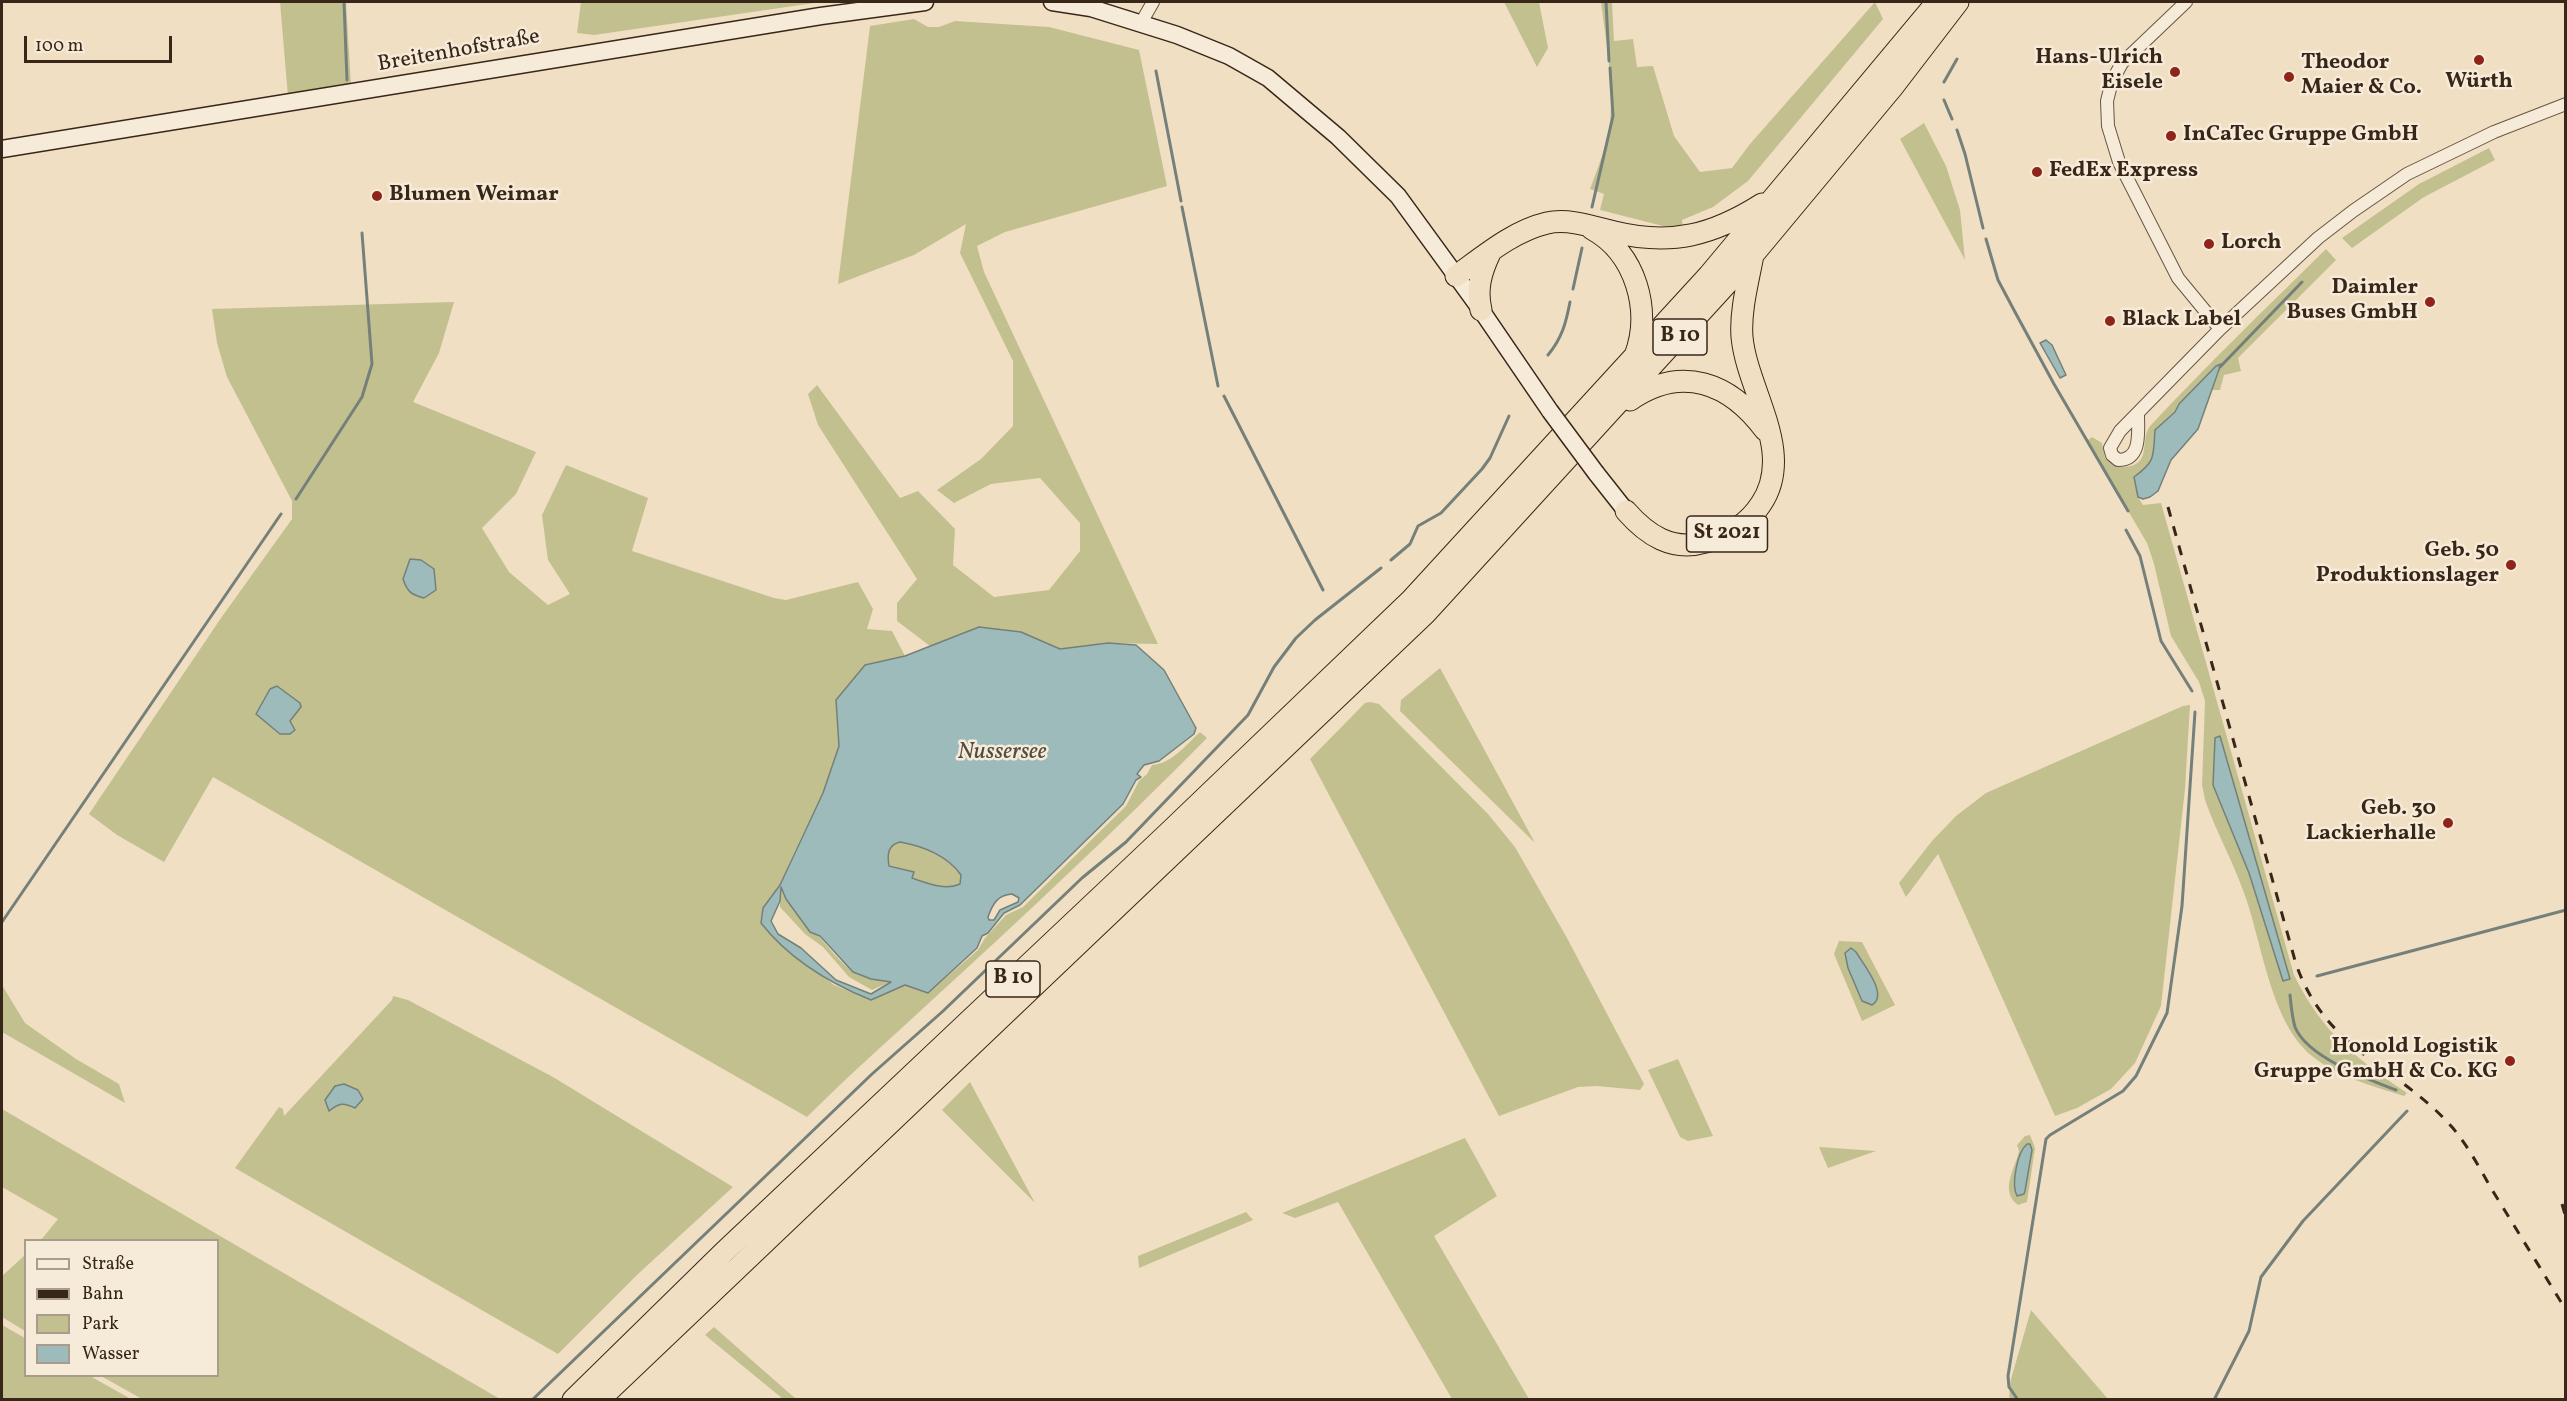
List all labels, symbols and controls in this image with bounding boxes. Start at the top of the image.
scale bar [27,24,176,62]
street label: Breitenhofstraße [376,25,542,79]
text: 100 m [35,34,84,59]
place label: Hans-Ulrich Eisele [2035,46,2163,98]
place label: Theodor Maier & Co. [2301,51,2422,102]
marker: Würth [2472,53,2486,67]
marker: Hans-Ulrich Eisele [2168,65,2182,79]
marker: Theodor Maier & Co. [2282,70,2296,84]
place label: Würth [2445,70,2513,96]
place label: InCaTec Gruppe GmbH [2183,123,2419,149]
marker: InCaTec Gruppe GmbH [2164,129,2178,143]
place label: FedEx Express [2049,159,2198,185]
marker: FedEx Express [2030,165,2044,179]
place label: Blumen Weimar [389,183,559,209]
marker: Blumen Weimar [370,189,384,203]
place label: Lorch [2221,231,2281,257]
marker: Lorch [2202,237,2216,251]
place label: Daimler Buses GmbH [2287,276,2418,328]
marker: Daimler Buses GmbH [2423,295,2437,309]
place label: Black Label [2122,308,2241,334]
marker: Black Label [2103,314,2117,328]
road number: B 10 [1653,319,1707,355]
road number: St 2021 [1686,516,1768,552]
place label: Geb. 50 Produktionslager [2316,539,2499,590]
marker: Geb. 50 Produktionslager [2504,558,2518,572]
water label: Nussersee [957,740,1047,768]
place label: Geb. 30 Lackierhalle [2306,797,2436,848]
marker: Geb. 30 Lackierhalle [2441,816,2455,830]
road number: B 10 [986,961,1040,997]
place label: Honold Logistik Gruppe GmbH & Co. KG [2254,1035,2498,1086]
marker: Honold Logistik Gruppe GmbH & Co. KG [2503,1054,2517,1068]
legend [24,1239,219,1377]
text: Straße [82,1252,134,1277]
text: Bahn [82,1282,124,1307]
text: Park [82,1312,119,1337]
text: Wasser [82,1342,139,1367]

